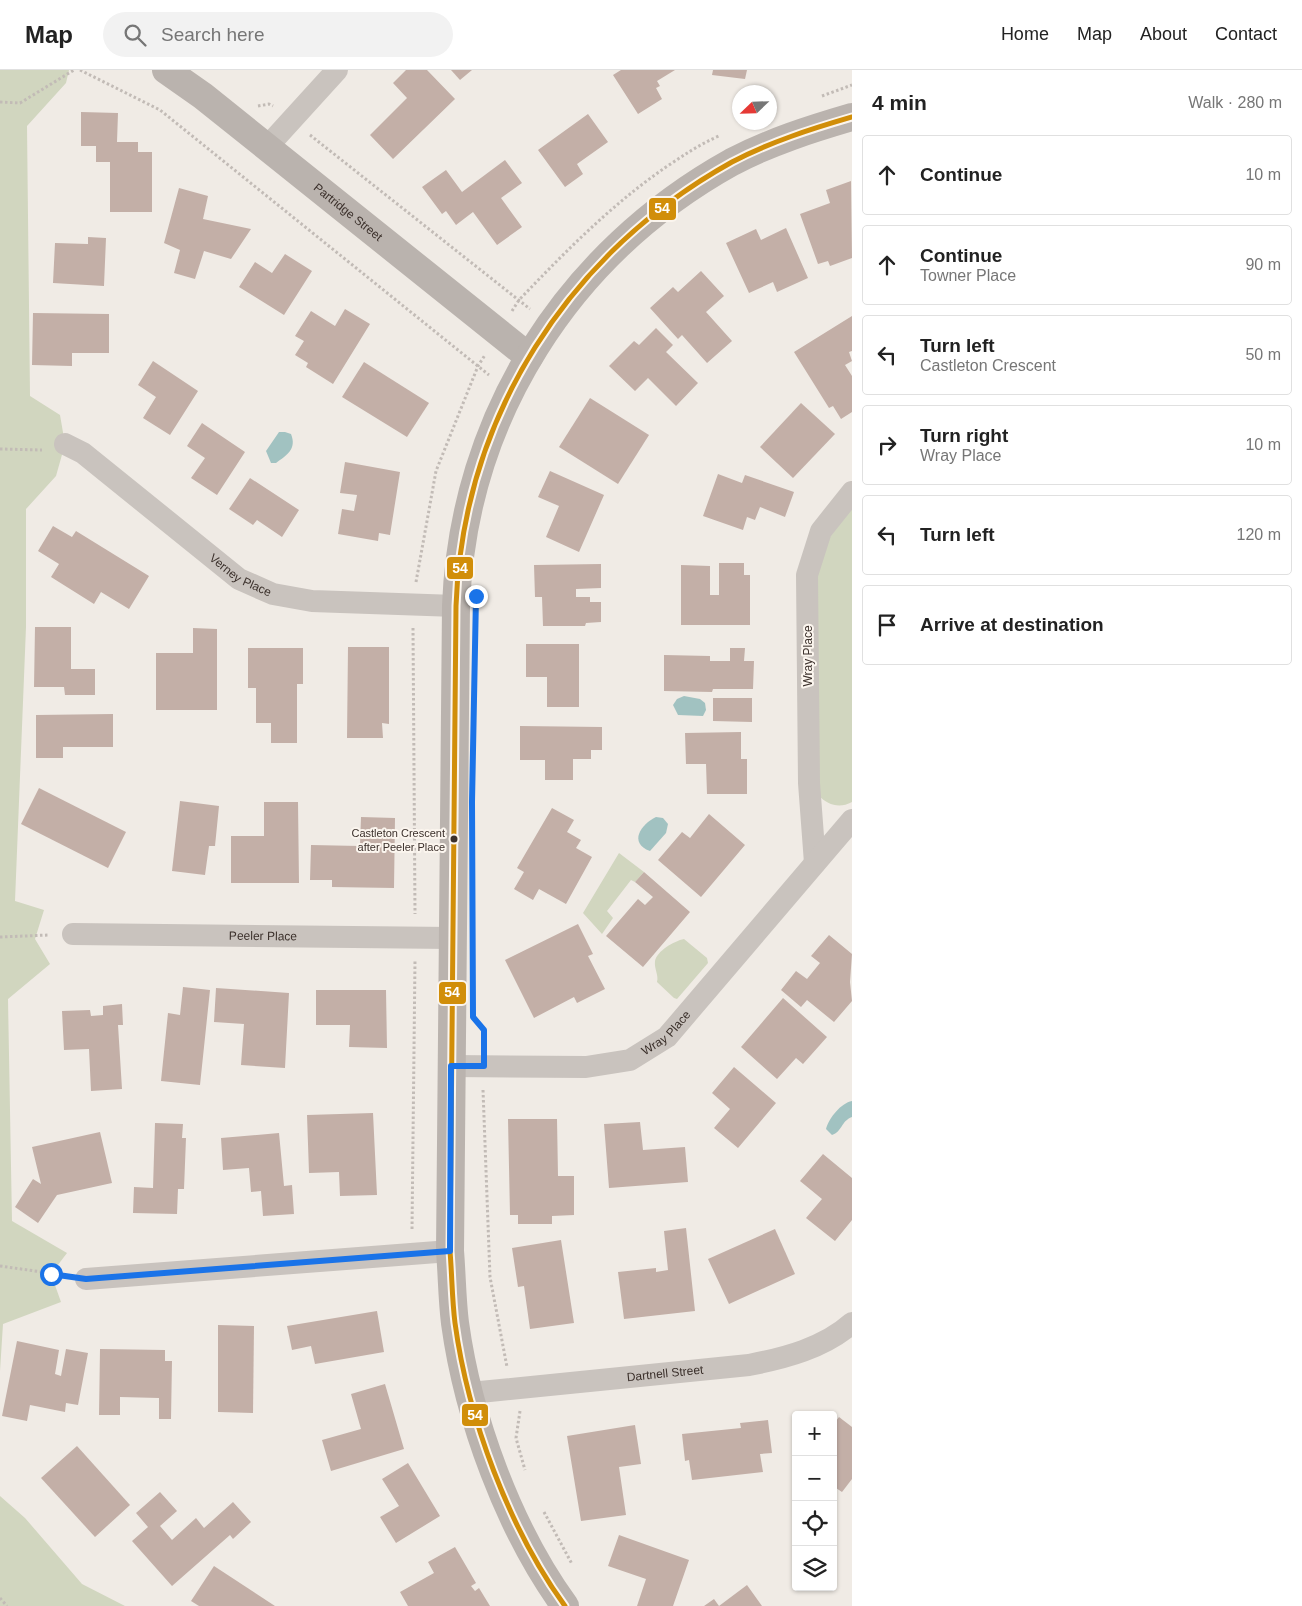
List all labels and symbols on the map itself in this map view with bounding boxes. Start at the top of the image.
north arrow [732,85,777,130]
street label: Partridge Street [311,180,386,244]
line badge: 54 [648,197,677,221]
text: 54 [654,200,670,216]
street label: Verney Place [207,551,274,600]
line badge: 54 [446,556,474,580]
text: 54 [452,560,468,576]
route end [465,585,488,608]
street label: Wray Place [801,625,815,687]
place label: Castleton Crescent after Peeler Place [351,827,445,853]
marker: Castleton Crescent after Peeler Place [449,834,459,844]
street label: Peeler Place [229,929,297,943]
line badge: 54 [438,981,467,1005]
text: 54 [444,984,460,1000]
street label: Wray Place [639,1008,694,1058]
route start [40,1263,63,1286]
street label: Dartnell Street [626,1363,705,1384]
line badge: 54 [461,1403,489,1427]
text: 54 [467,1407,483,1423]

